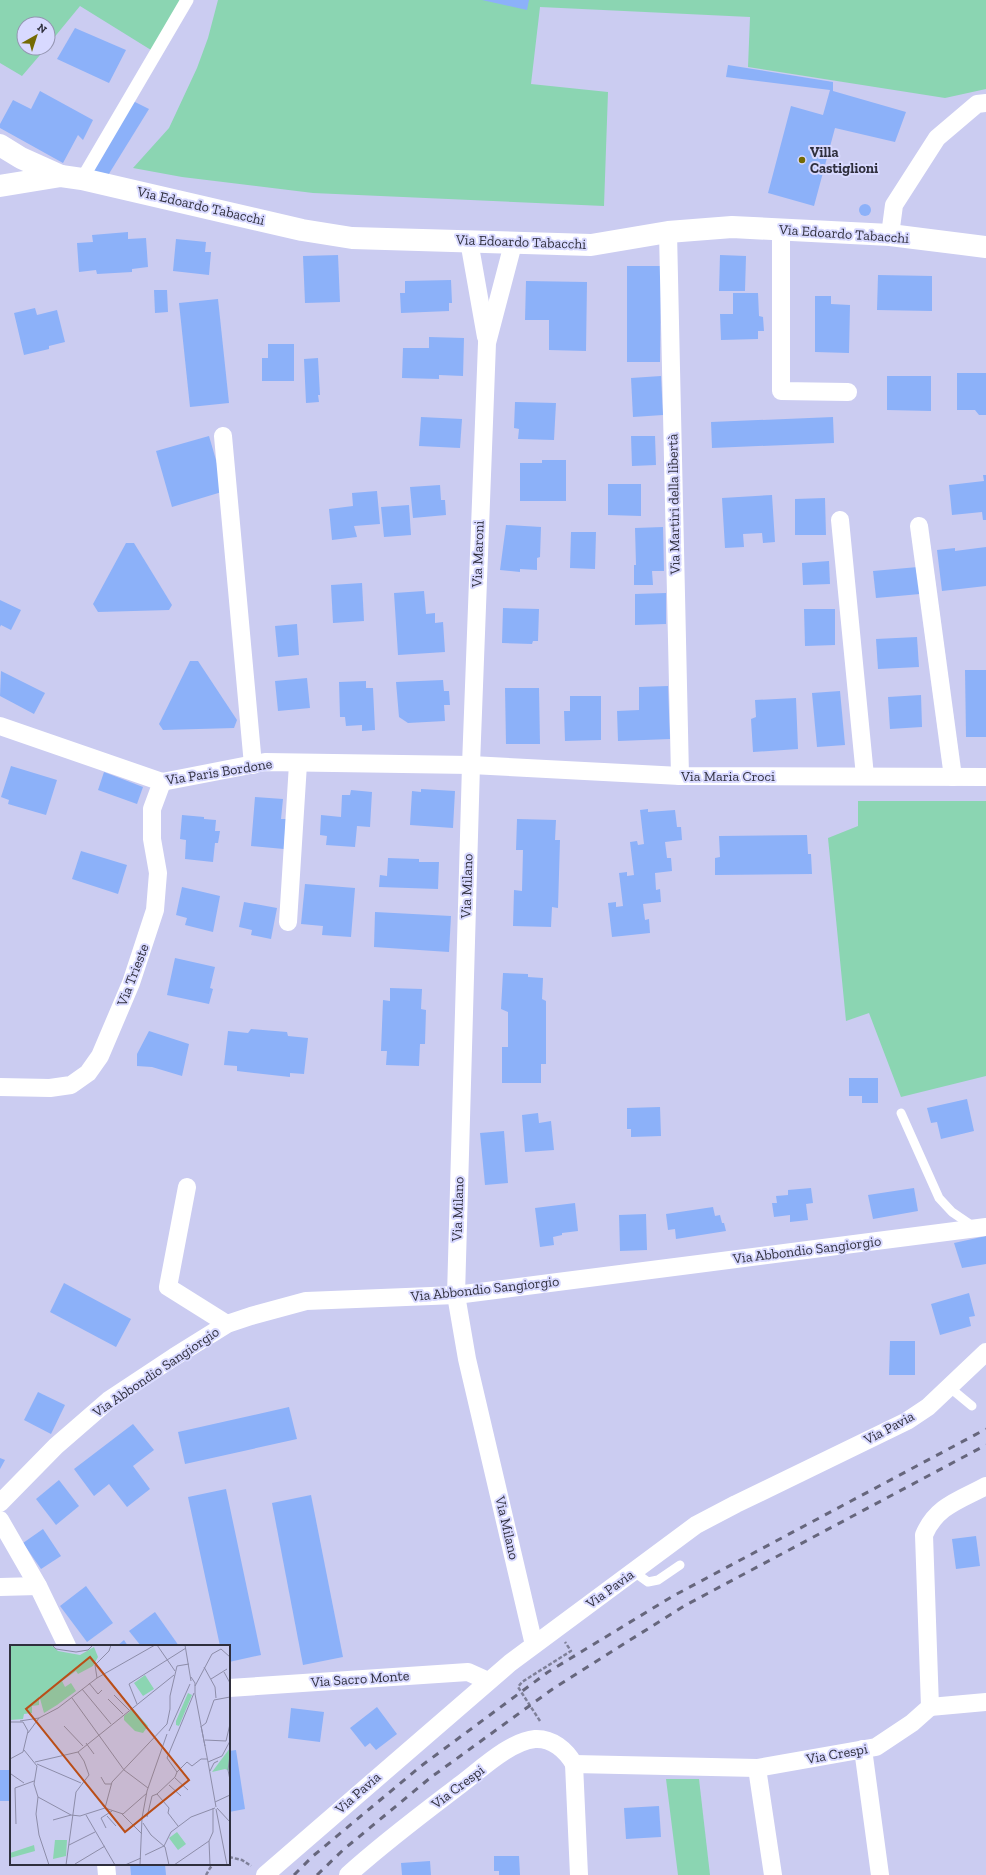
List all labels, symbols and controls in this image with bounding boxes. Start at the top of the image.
north arrow [16,16,56,56]
text: N [35,21,50,37]
place label: Villa Castiglioni [810,144,878,177]
marker: Villa Castiglioni [797,155,807,165]
street label: Via Edoardo Tabacchi [135,183,266,229]
street label: Via Edoardo Tabacchi [777,221,910,247]
street label: Via Edoardo Tabacchi [455,231,586,253]
street label: Via Martiri della libertà [664,433,684,576]
street label: Via Maroni [468,520,488,589]
street label: Via Paris Bordone [164,755,274,789]
street label: Via Maria Croci [680,768,775,785]
street label: Via Milano [457,853,477,920]
street label: Via Trieste [113,941,153,1009]
street label: Via Milano [448,1176,468,1243]
street label: Via Abbondio Sangiorgio [731,1232,882,1268]
street label: Via Abbondio Sangiorgio [409,1273,560,1305]
street label: Via Abbondio Sangiorgio [89,1323,223,1421]
street label: Via Pavia [860,1408,917,1449]
street label: Via Milano [491,1494,523,1561]
street label: Via Pavia [582,1566,637,1613]
inset map [10,1645,230,1865]
street label: Via Sacro Monte [309,1667,410,1691]
street label: Via Crespi [804,1740,869,1768]
street label: Via Crespi [427,1762,488,1813]
street label: Via Pavia [331,1768,384,1818]

